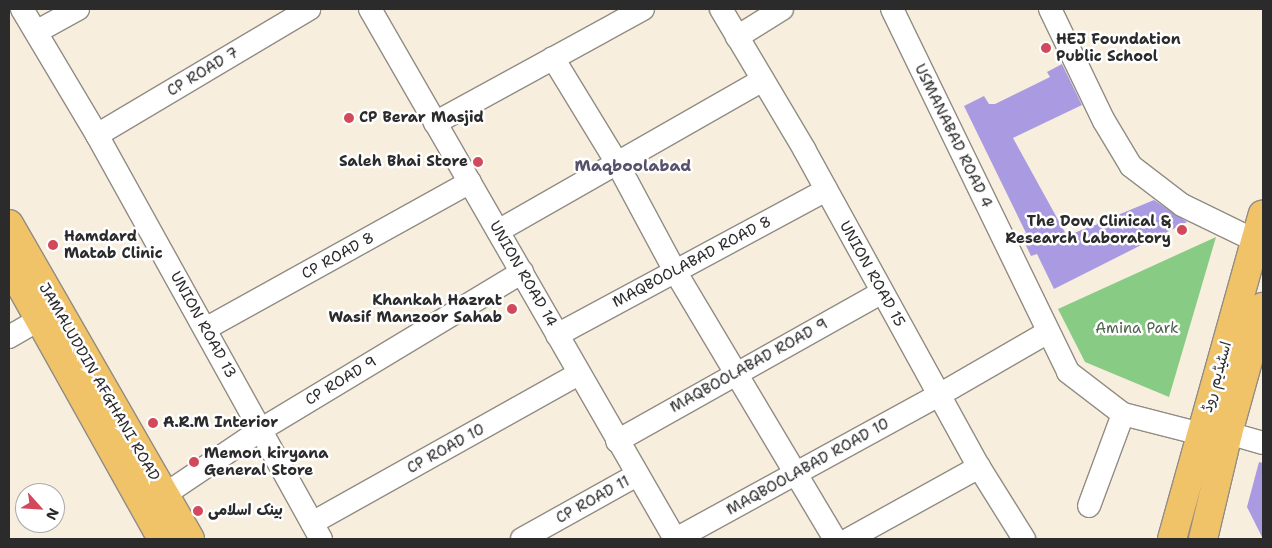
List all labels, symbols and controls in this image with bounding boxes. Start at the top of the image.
place label: HEJ Foundation Public School [1056,30,1181,65]
marker: HEJ Foundation Public School [1040,42,1052,54]
street label: CP ROAD 7 [164,44,242,100]
street label: USMANABAD ROAD 4 [910,61,996,211]
place label: CP Berar Masjid [359,109,484,127]
marker: CP Berar Masjid [343,112,355,124]
place label: Saleh Bhai Store [339,153,468,171]
marker: Saleh Bhai Store [472,156,484,168]
district label: Maqboolabad [575,156,691,176]
street label: MAQBOOLABAD ROAD 8 [609,212,775,312]
place label: The Dow Clinical & Research Laboratory [1005,212,1171,247]
street label: UNION ROAD 14 [485,218,561,330]
street label: UNION ROAD 15 [835,218,909,330]
marker: The Dow Clinical & Research Laboratory [1175,223,1189,237]
place label: Hamdard Matab Clinic [64,227,163,262]
street label: CP ROAD 8 [299,229,377,283]
marker: Hamdard Matab Clinic [46,238,60,252]
street label: UNION ROAD 13 [166,269,240,381]
street label: JAMALUDDIN AFGHANI ROAD [35,280,163,484]
place label: Khankah Hazrat Wasif Manzoor Sahab [328,291,502,326]
marker: Khankah Hazrat Wasif Manzoor Sahab [506,303,518,315]
street label: MAQBOOLABAD ROAD 9 [667,315,831,417]
park label: Amina Park [1095,320,1179,338]
street label: اسٹیڈیم روڈ [1198,340,1236,414]
street label: CP ROAD 9 [302,353,380,409]
place label: A.R.M Interior [163,414,278,432]
street label: MAQBOOLABAD ROAD 10 [724,415,892,519]
marker: A.R.M Interior [147,417,159,429]
street label: CP ROAD 10 [404,420,488,478]
place label: Memon kiryana General Store [204,444,329,479]
marker: Memon kiryana General Store [188,456,200,468]
street label: CP ROAD 11 [553,472,633,528]
north arrow [15,483,65,533]
place label: بینک اسلامی [208,502,283,520]
text: N [42,505,63,523]
marker: بینک اسلامی [192,505,204,517]

